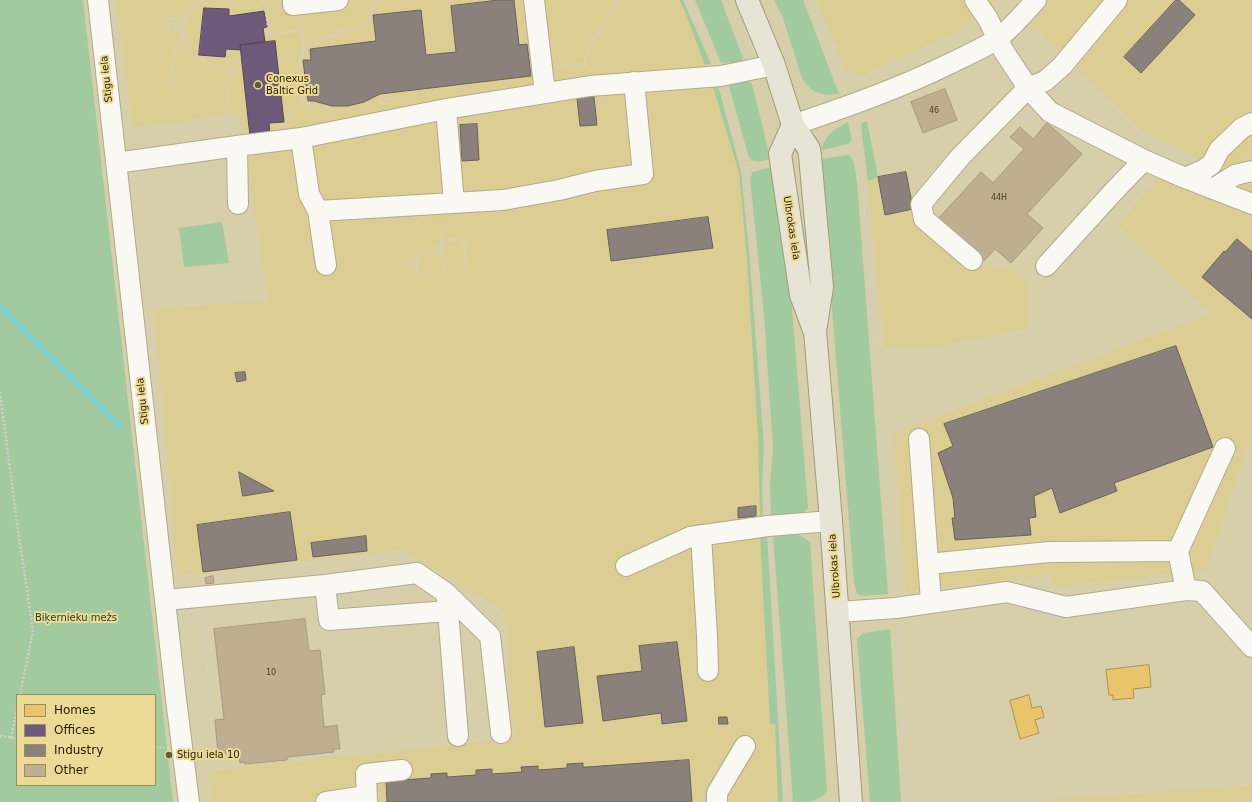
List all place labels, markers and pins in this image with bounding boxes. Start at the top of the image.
place label: Conexus Baltic Grid [266,73,318,96]
marker: Conexus Baltic Grid [253,80,263,90]
place label: Stigu iela 10 [177,749,240,761]
marker: Stigu iela 10 [164,750,174,760]

